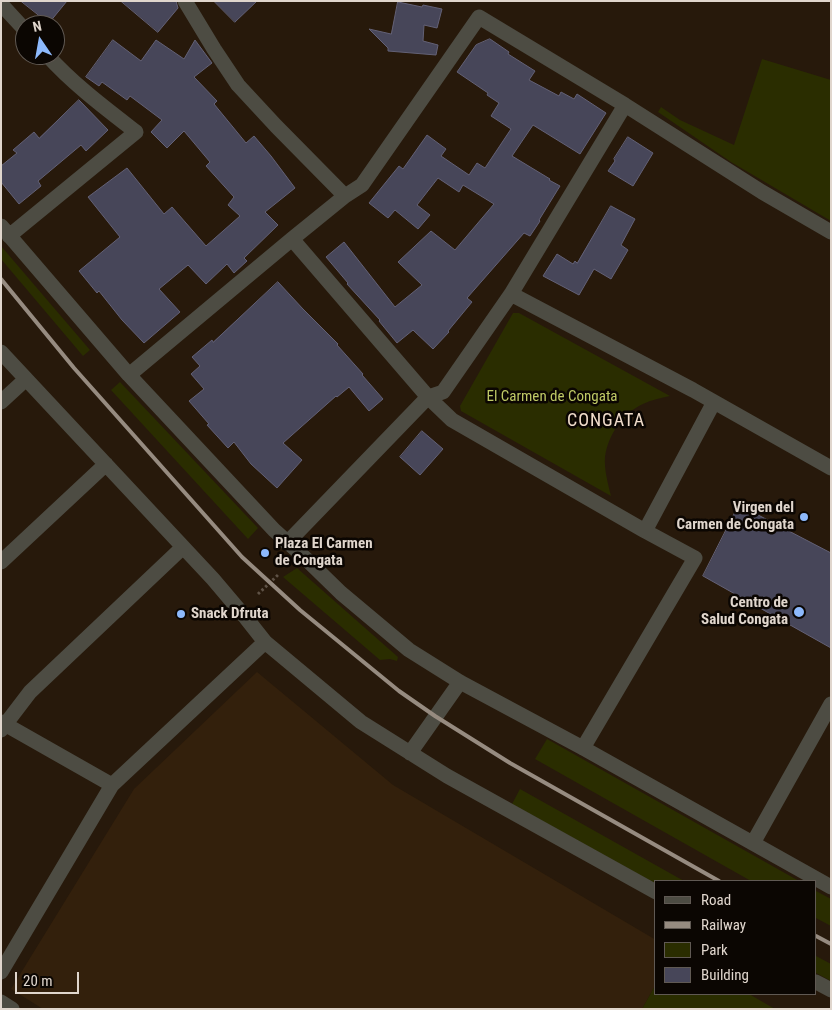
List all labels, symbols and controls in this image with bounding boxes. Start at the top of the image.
north arrow [15,15,65,65]
text: N [31,18,43,35]
park label: El Carmen de Congata [486,388,618,406]
district label: CONGATA [566,410,646,432]
place label: Virgen del Carmen de Congata [677,499,794,534]
marker: Virgen del Carmen de Congata [798,511,810,523]
place label: Plaza El Carmen de Congata [275,535,373,570]
marker: Plaza El Carmen de Congata [259,547,271,559]
place label: Centro de Salud Congata [701,594,788,629]
place label: Snack Dfruta [191,605,268,623]
marker: Centro de Salud Congata [792,605,806,619]
marker: Snack Dfruta [175,608,187,620]
legend [654,880,817,995]
text: Road [701,891,731,909]
text: Railway [701,916,746,934]
text: Park [701,941,728,959]
scale bar [18,962,81,994]
text: Building [701,966,749,984]
text: 20 m [23,972,53,990]

